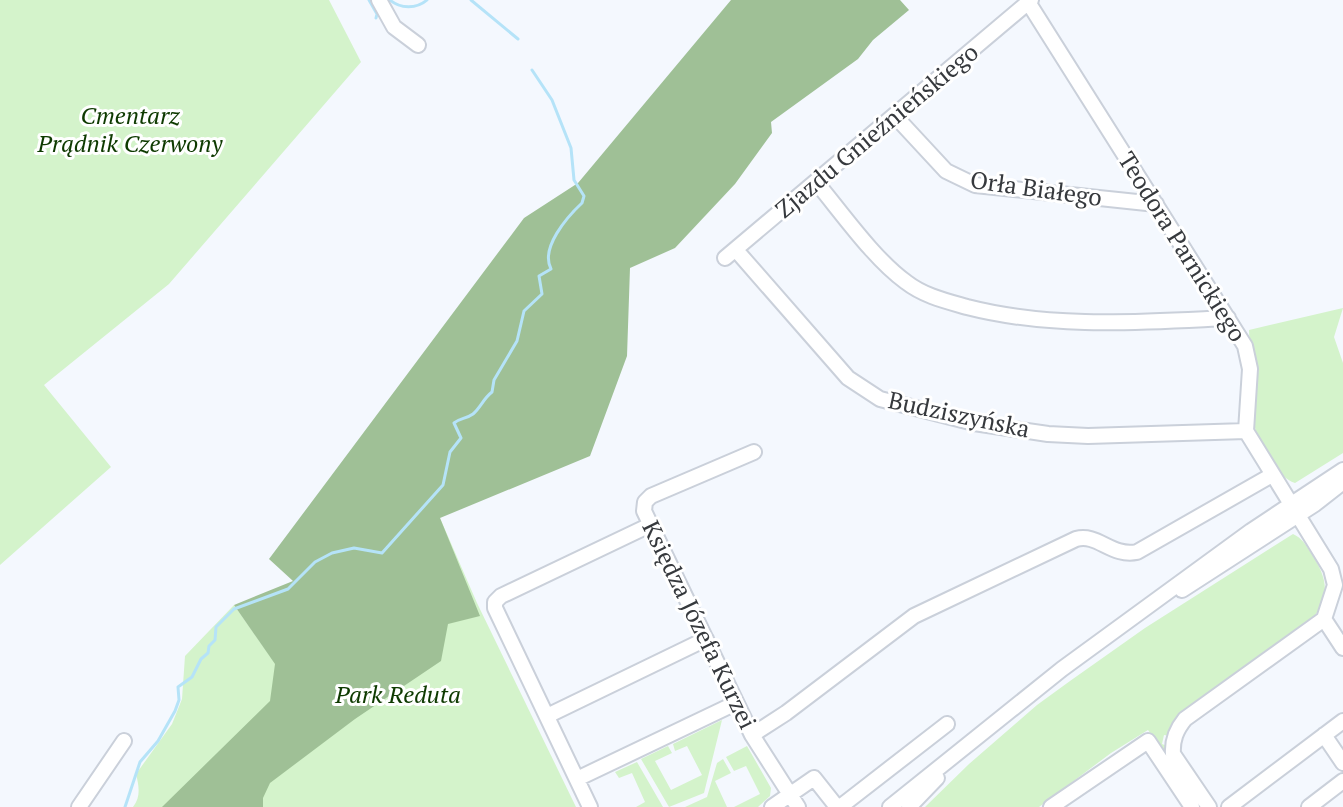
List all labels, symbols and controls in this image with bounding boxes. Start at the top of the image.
street label: Zjazdu Gnieźnieńskiego [768,36,985,225]
park label: Cmentarz Prądnik Czerwony [37,99,223,159]
street label: Teodora Parnickiego [1111,145,1254,348]
street label: Orła Białego [968,163,1104,213]
street label: Budziszyńska [886,383,1033,445]
street label: Księdza Józefa Kurzei [635,515,764,734]
park label: Park Reduta [334,678,461,710]

